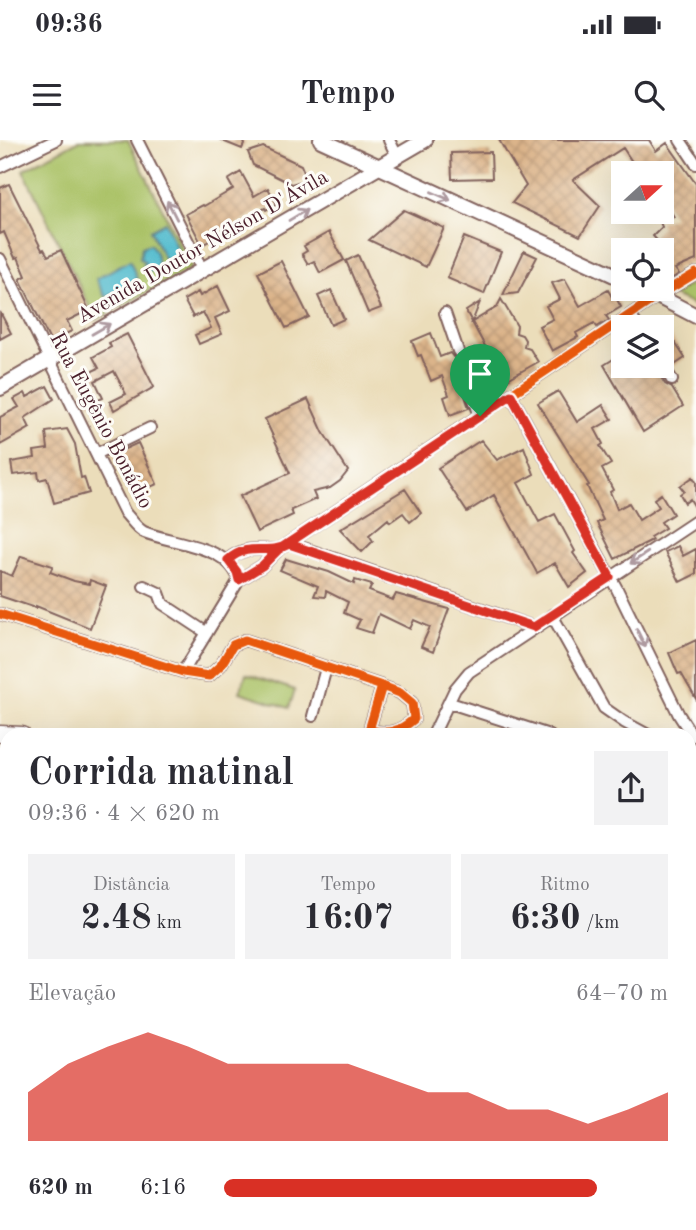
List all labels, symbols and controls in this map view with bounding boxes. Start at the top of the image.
text: 09:36 [35,12,103,38]
icon: menu [28,76,66,114]
icon: search [630,76,668,114]
text: Tempo [300,79,396,111]
north arrow [611,161,674,224]
map controls [611,161,674,378]
street label: Avenida Doutor Nélson D'Ávila [72,163,332,328]
one-way arrow [429,190,451,203]
one-way arrow [165,200,179,221]
one-way arrow [288,208,308,222]
button: locate [611,238,674,301]
button: layers [611,315,674,378]
one-way arrow [91,322,111,336]
street label: Rua Eugênio Bonádio [45,329,156,512]
pin [450,344,510,416]
icon: arrive [461,355,499,393]
one-way arrow [630,551,649,565]
one-way arrow [634,627,648,648]
button: share [594,751,668,825]
text: Corrida matinal [28,755,294,793]
text: 09:36 · 4 × 620 m [28,802,220,825]
text: Distância [93,876,170,895]
text: Tempo [320,876,376,895]
text: Ritmo [540,876,590,895]
text: 2.48 [81,901,152,936]
text: 16:07 [302,901,394,936]
text: 6:30 [510,901,581,936]
text: km [152,914,182,933]
text: /km [581,914,619,933]
text: Elevação [28,982,116,1005]
text: 64–70 m [576,982,668,1005]
text: 620 m [28,1176,93,1199]
text: 6:16 [140,1176,186,1199]

